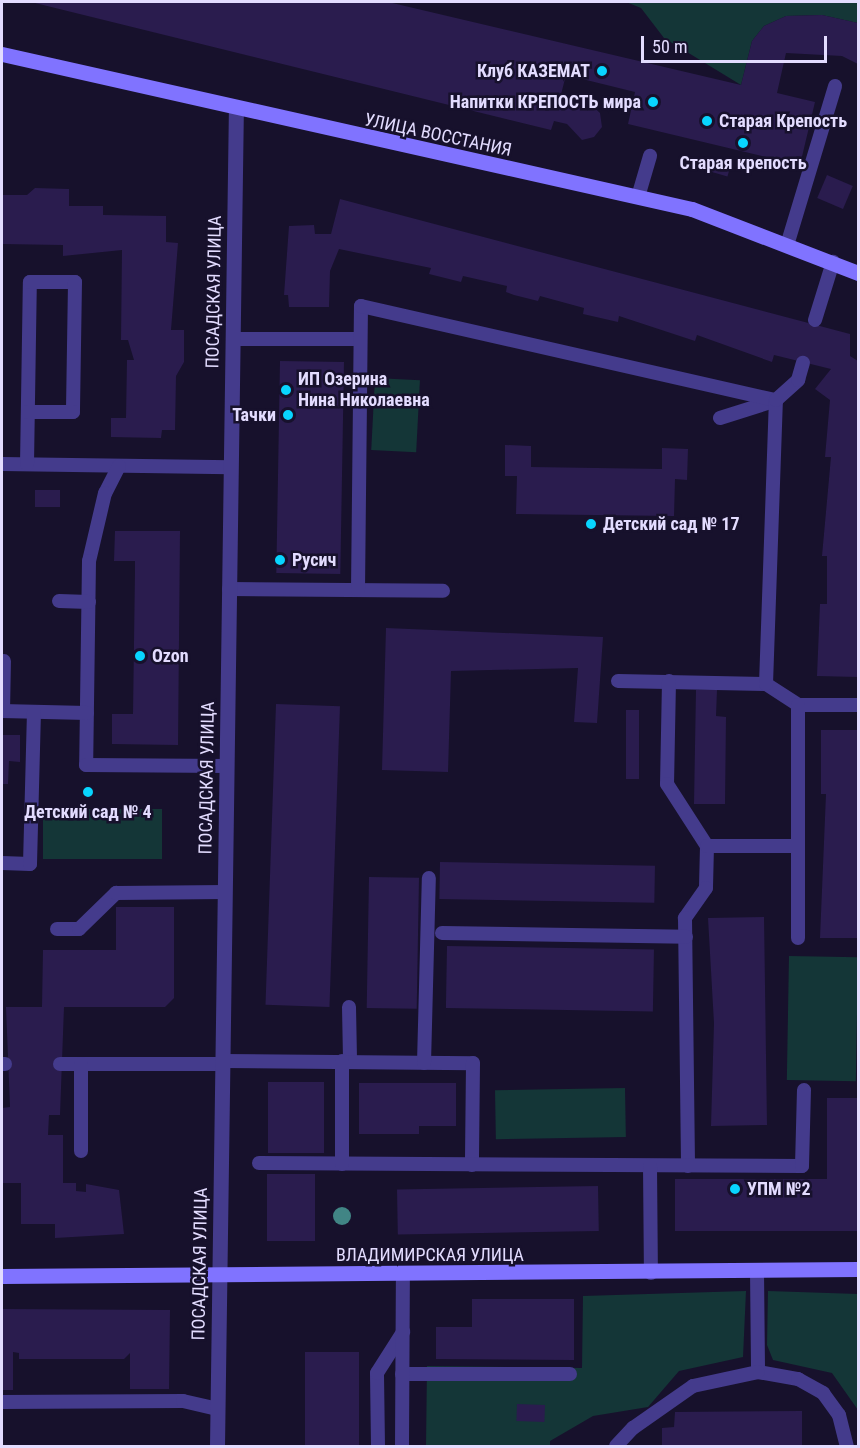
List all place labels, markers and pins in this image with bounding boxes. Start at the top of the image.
place label: Клуб КАЗЕМАТ [477,60,590,82]
marker: Клуб КАЗЕМАТ [595,64,609,78]
place label: Напитки КРЕПОСТЬ мира [450,91,641,113]
marker: Напитки КРЕПОСТЬ мира [646,95,660,109]
place label: Старая Крепость [719,110,847,132]
marker: Старая Крепость [700,114,714,128]
marker: Старая крепость [736,136,750,150]
place label: Старая крепость [679,152,807,174]
place label: ИП Озерина Нина Николаевна [298,369,430,412]
marker: ИП Озерина Нина Николаевна [279,383,293,397]
place label: Тачки [232,404,276,426]
marker: Тачки [281,408,295,422]
place label: Детский сад № 17 [603,513,740,535]
marker: Детский сад № 17 [584,517,598,531]
place label: Русич [292,549,336,571]
marker: Русич [273,553,287,567]
place label: Ozon [152,645,189,667]
marker: Ozon [133,649,147,663]
marker: Детский сад № 4 [81,785,95,799]
place label: Детский сад № 4 [24,801,152,823]
place label: УПМ №2 [747,1178,811,1200]
marker: УПМ №2 [728,1182,742,1196]

